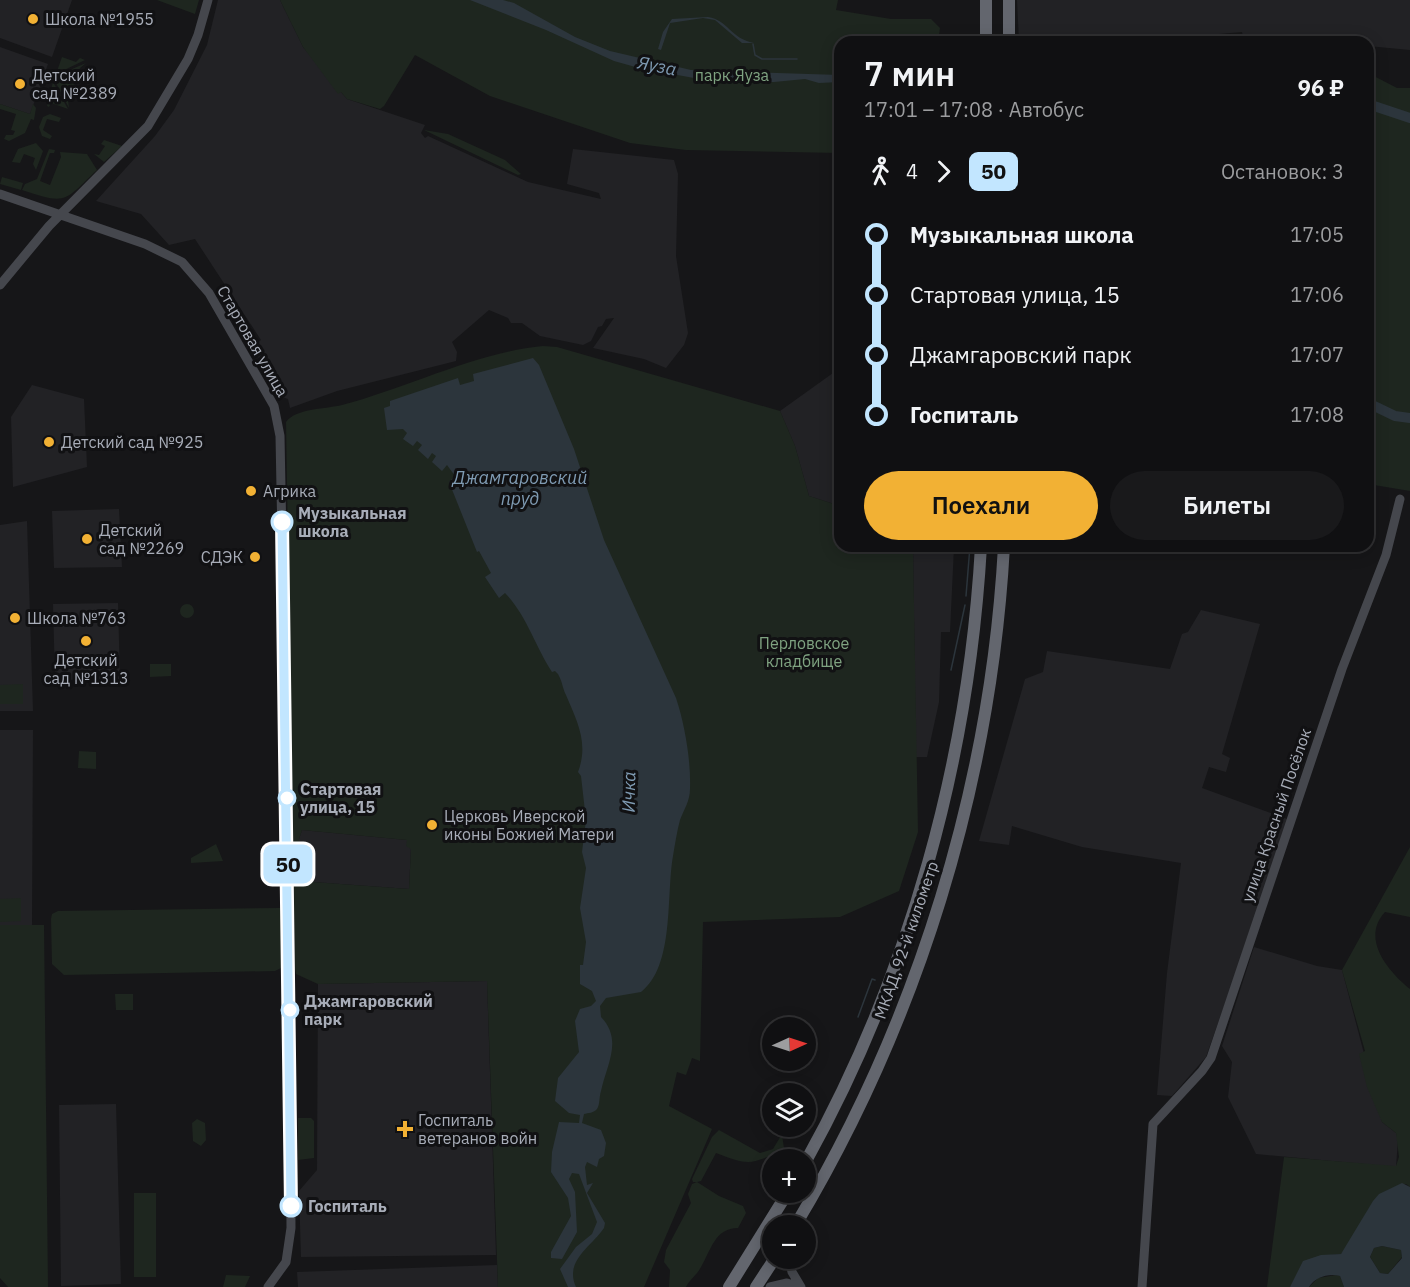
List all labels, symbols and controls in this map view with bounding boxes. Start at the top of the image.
place label: Школа №1955 [45,9,154,29]
marker: Школа №1955 [26,12,40,26]
water label: Яуза [635,50,679,81]
text: 7 мин [864,52,955,95]
place label: Детский сад №2389 [32,65,117,103]
park label: парк Яуза [695,65,770,85]
text: 96 ₽ [1298,73,1344,102]
marker: Детский сад №2389 [13,77,27,91]
text: 17:01 – 17:08 · Автобус [864,96,1084,123]
icon: walk [864,155,897,188]
icon: forward [927,155,960,188]
text: 50 [981,157,1006,185]
text: 4 [906,158,918,185]
text: Остановок: 3 [1221,158,1344,185]
text: Музыкальная школа [910,220,1134,249]
text: 17:05 [1290,221,1344,248]
text: Стартовая улица, 15 [910,280,1120,309]
text: 17:06 [1290,281,1344,308]
street label: Стартовая улица [213,282,293,401]
text: Джамгаровский парк [910,340,1132,369]
text: 17:07 [1290,341,1344,368]
text: Госпиталь [910,400,1018,429]
text: 17:08 [1290,401,1344,428]
place label: Детский сад №925 [61,432,203,452]
marker: Детский сад №925 [42,435,56,449]
water label: Джамгаровский пруд [451,466,587,510]
button: Поехали [864,471,1098,540]
button: Билеты [1110,471,1344,540]
place label: Агрика [263,481,317,501]
marker: Агрика [244,484,258,498]
place label: Музыкальная школа [298,503,407,541]
marker: Музыкальная школа [271,511,293,533]
place label: Детский сад №2269 [99,520,184,558]
marker: Детский сад №2269 [80,532,94,546]
place label: СДЭК [201,547,243,567]
marker: СДЭК [248,550,262,564]
place label: Школа №763 [27,608,126,628]
marker: Школа №763 [8,611,22,625]
park label: Перловское кладбище [759,633,849,671]
marker: Детский сад №1313 [79,634,93,648]
place label: Детский сад №1313 [43,650,129,688]
street label: улица Красный Посёлок [1237,725,1315,904]
water label: Ичка [617,771,640,813]
place label: Стартовая улица, 15 [300,779,381,817]
marker: Стартовая улица, 15 [278,789,296,807]
place label: Церковь Иверской иконы Божией Матери [444,806,614,844]
marker: Церковь Иверской иконы Божией Матери [425,818,439,832]
line badge: 50 [261,844,315,884]
text: 50 [275,850,301,878]
street label: МКАД, 92-й километр [870,858,942,1022]
place label: Джамгаровский парк [304,991,433,1029]
marker: Джамгаровский парк [281,1001,299,1019]
north arrow [762,1017,816,1071]
map controls [762,1017,816,1269]
button: layers [762,1083,816,1137]
place label: Госпиталь ветеранов войн [418,1110,537,1148]
marker: Госпиталь ветеранов войн [396,1120,414,1138]
button: + [762,1149,816,1203]
marker: Госпиталь [280,1195,302,1217]
place label: Госпиталь [308,1196,387,1216]
button: − [762,1215,816,1269]

